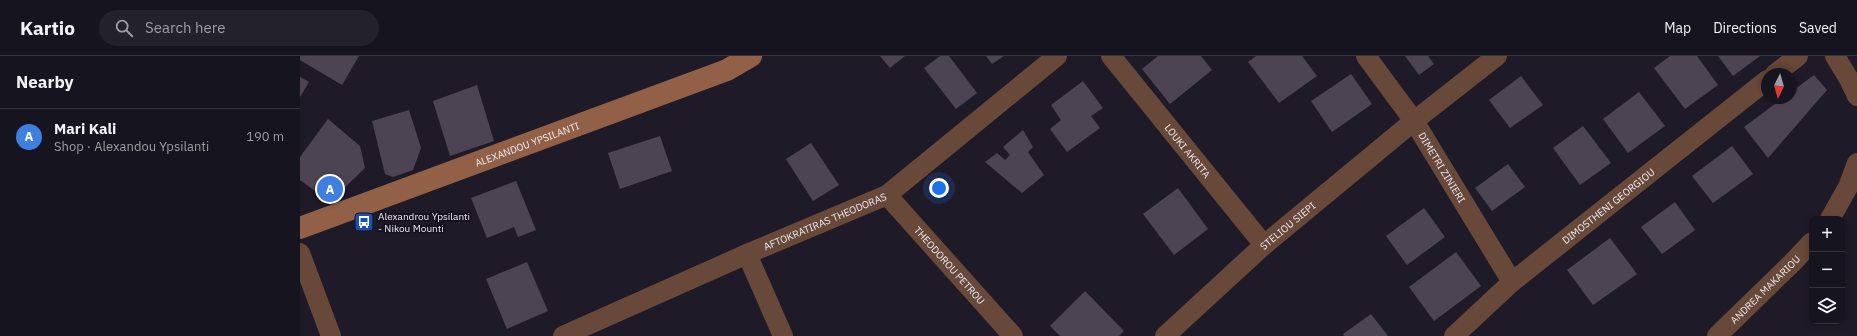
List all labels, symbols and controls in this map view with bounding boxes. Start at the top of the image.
search box [99,10,379,46]
text: Kartio [20,16,75,40]
icon: search [113,17,135,39]
text: Search here [145,18,225,37]
text: Map [1664,19,1691,37]
text: Directions [1713,19,1777,37]
text: Saved [1799,19,1837,37]
north arrow [1761,68,1797,104]
text: Nearby [16,71,74,93]
text: Mari Kali [54,119,116,138]
street label: ALEXANDOU YPSILANTI [473,119,581,169]
street label: LOUKI AKRITA [1162,121,1214,181]
text: A [25,128,33,145]
text: 190 m [246,128,284,145]
street label: DIMETRI ZINIERI [1416,130,1469,205]
text: Shop · Alexandou Ypsilanti [54,138,209,155]
street label: DIMOSTHENI GEORGIOU [1559,165,1657,247]
pin: A [317,174,343,204]
your location [929,178,949,198]
street label: AFTOKRATIRAS THEODORAS [762,189,888,253]
street label: STELIOU SIEPI [1257,199,1318,252]
place label: Alexandrou Ypsilanti - Nikou Mounti [378,210,470,235]
bus stop icon: Alexandrou Ypsilanti - Nikou Mounti [353,211,375,233]
map controls [1809,216,1845,324]
button: + [1809,216,1845,252]
street label: THEODOROU PETROU [911,223,988,307]
street label: ANDREA MAKARIOU [1727,252,1803,326]
button: − [1809,252,1845,288]
button: layers [1809,288,1845,324]

